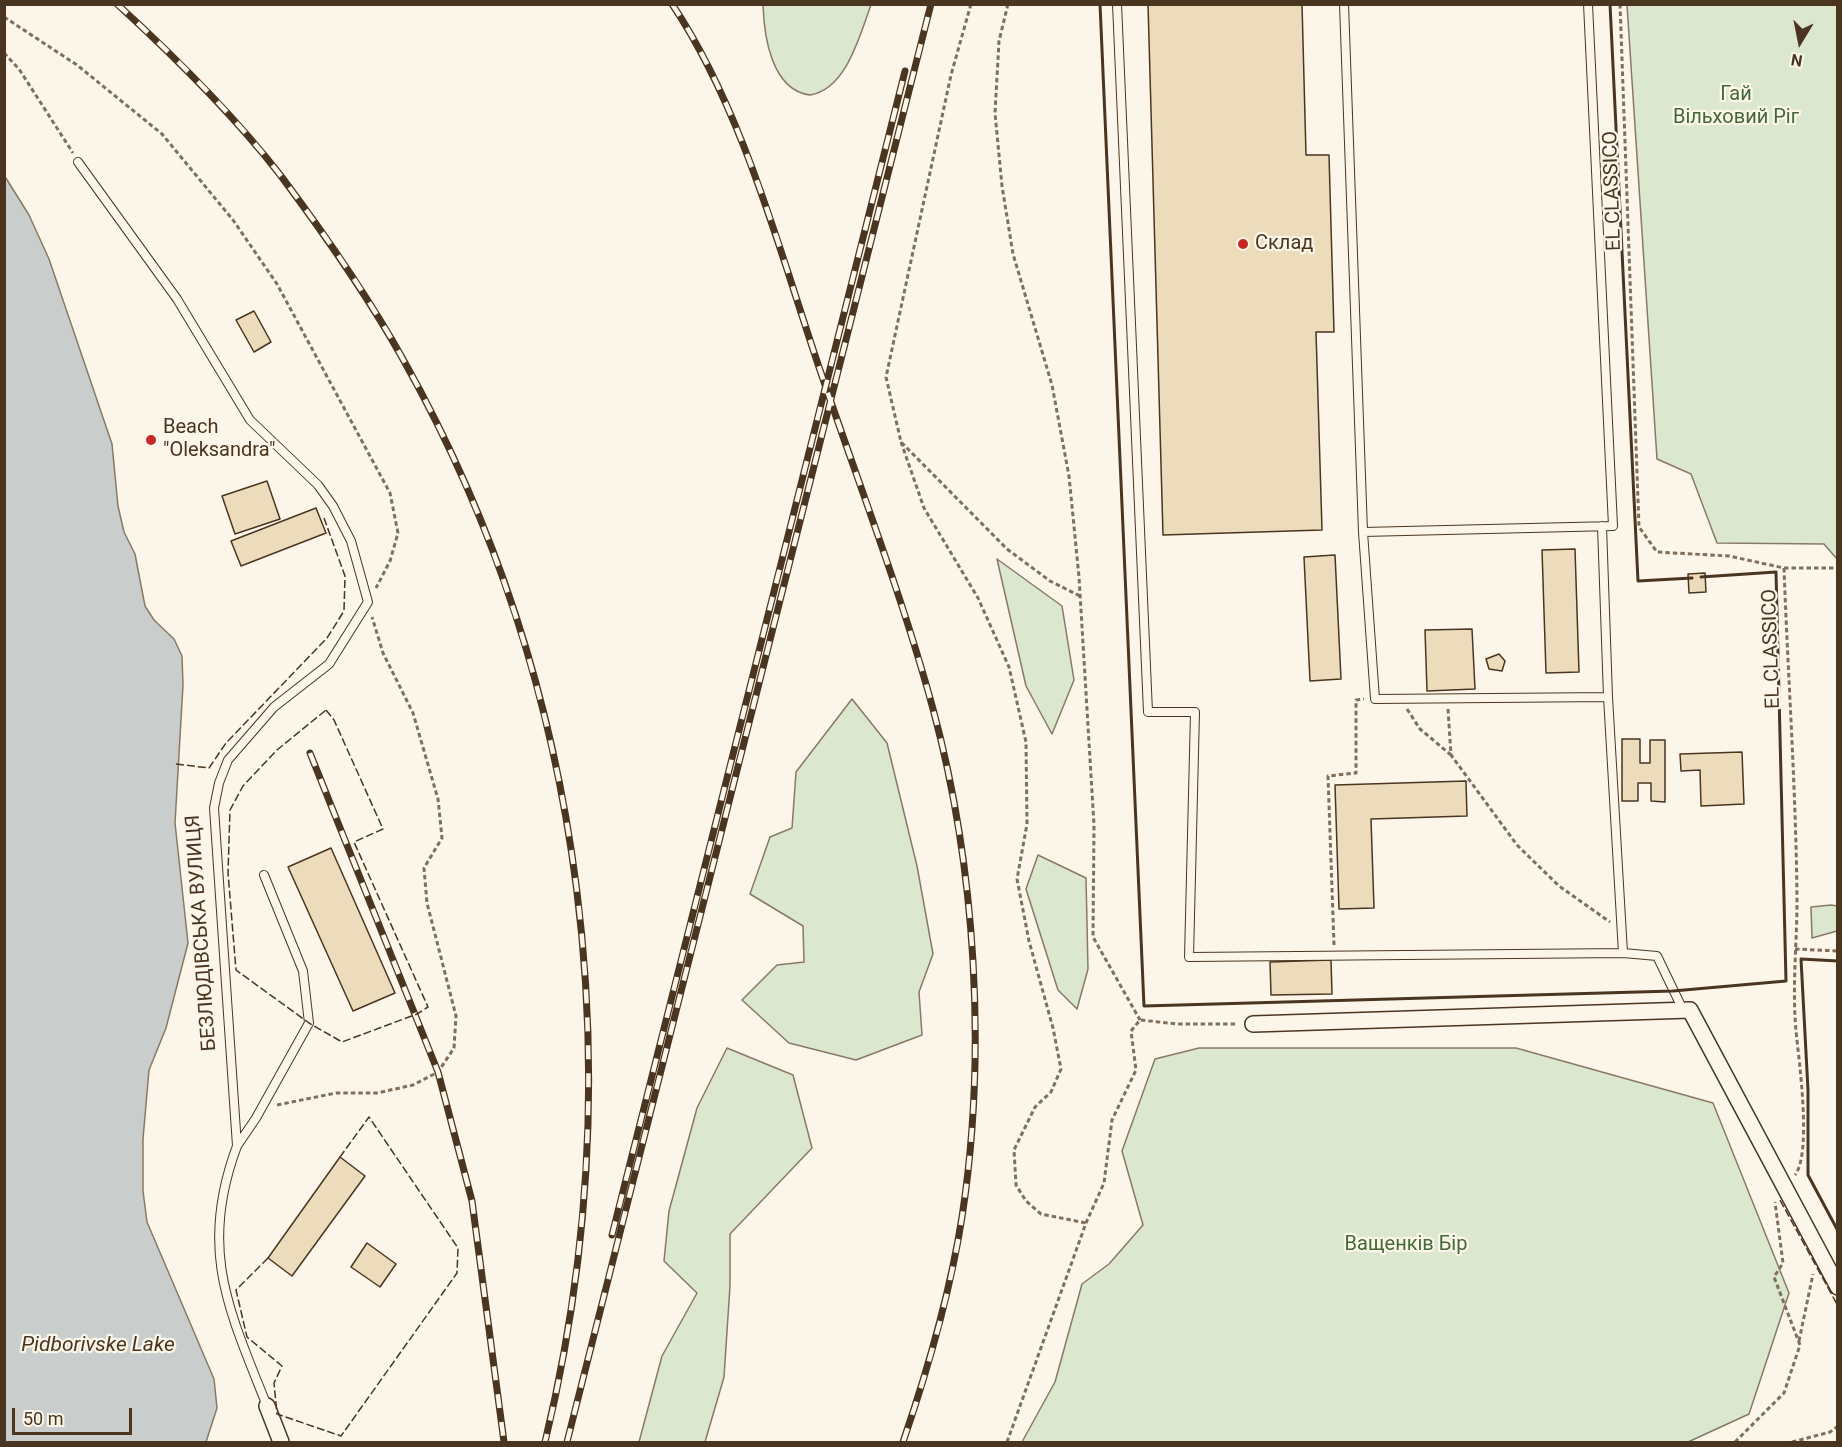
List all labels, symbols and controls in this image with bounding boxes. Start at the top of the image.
north arrow [1770,12,1830,72]
text: N [1790,50,1804,71]
park label: Гай Вільховий Ріг [1673,83,1799,130]
street label: EL CLASSICO [1599,131,1627,251]
place label: Склад [1255,232,1313,256]
marker: Склад [1236,237,1250,251]
place label: Beach "Oleksandra" [163,416,275,463]
marker: Beach "Oleksandra" [144,433,158,447]
street label: EL CLASSICO [1758,589,1786,709]
street label: БЕЗЛЮДІВСЬКА ВУЛИЦЯ [182,814,222,1052]
park label: Ващенків Бір [1345,1233,1467,1257]
water label: Pidborivske Lake [21,1333,175,1359]
scale bar [15,1396,135,1434]
text: 50 m [23,1408,63,1429]

